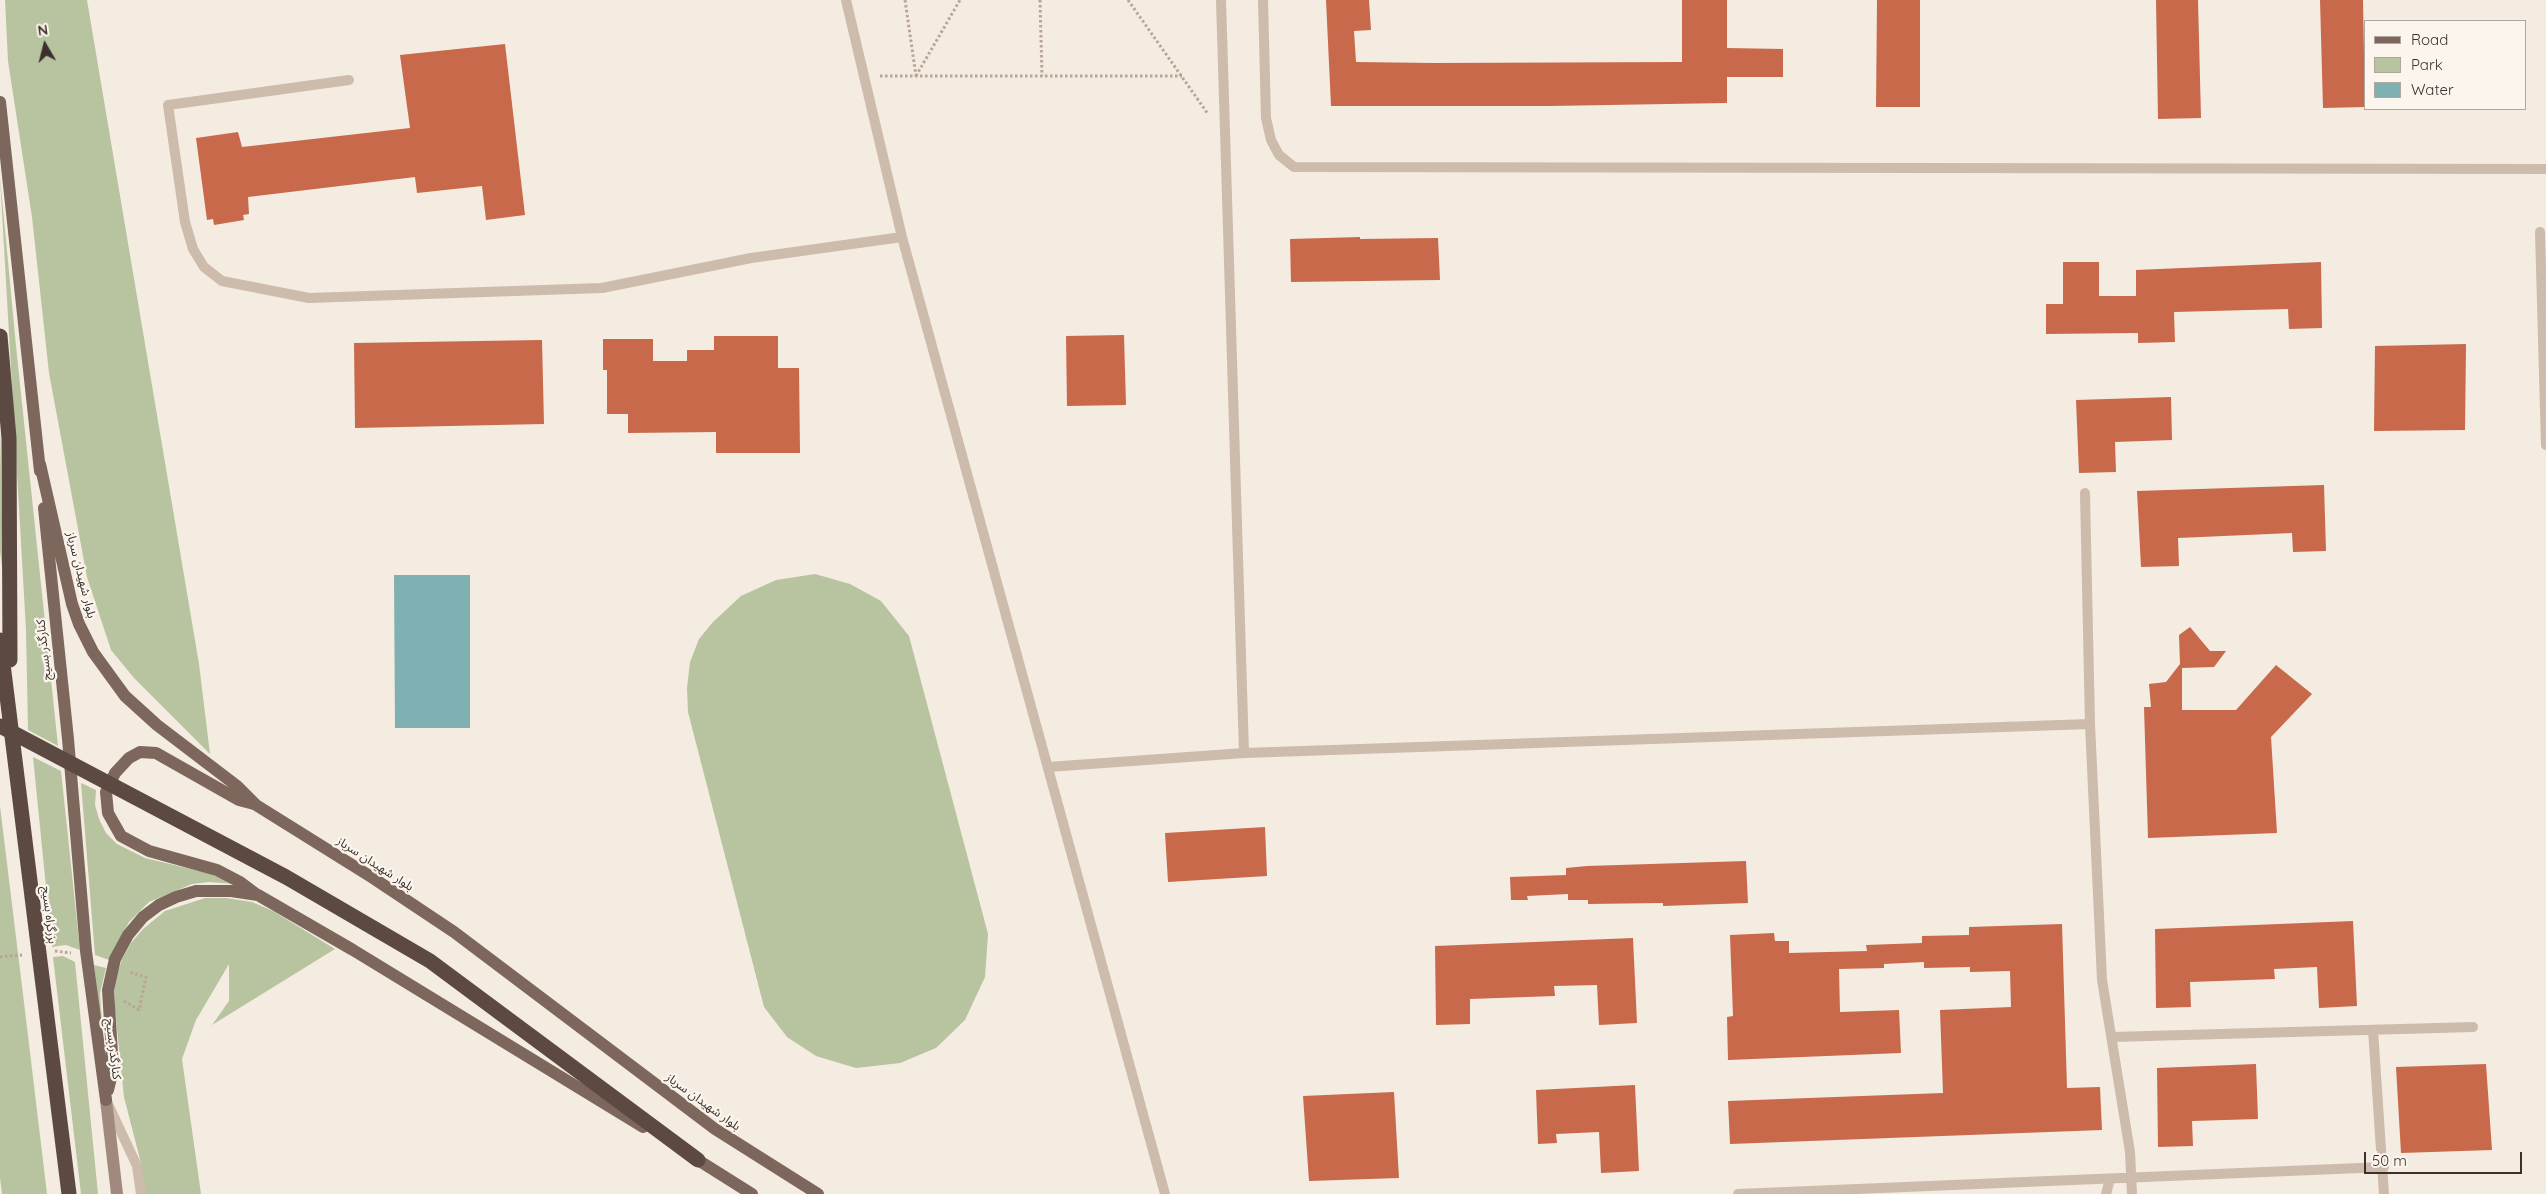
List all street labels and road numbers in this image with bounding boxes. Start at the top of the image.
street label: بلوار شهیدان سرباز [63,530,99,620]
street label: کنارگذر بسیج [34,619,54,681]
street label: بلوار شهیدان سرباز [334,834,416,894]
street label: بزرگراه بسیج [38,885,60,945]
street label: کنارگذر بسیج [102,1018,124,1080]
street label: بلوار شهیدان سرباز [663,1070,743,1134]

